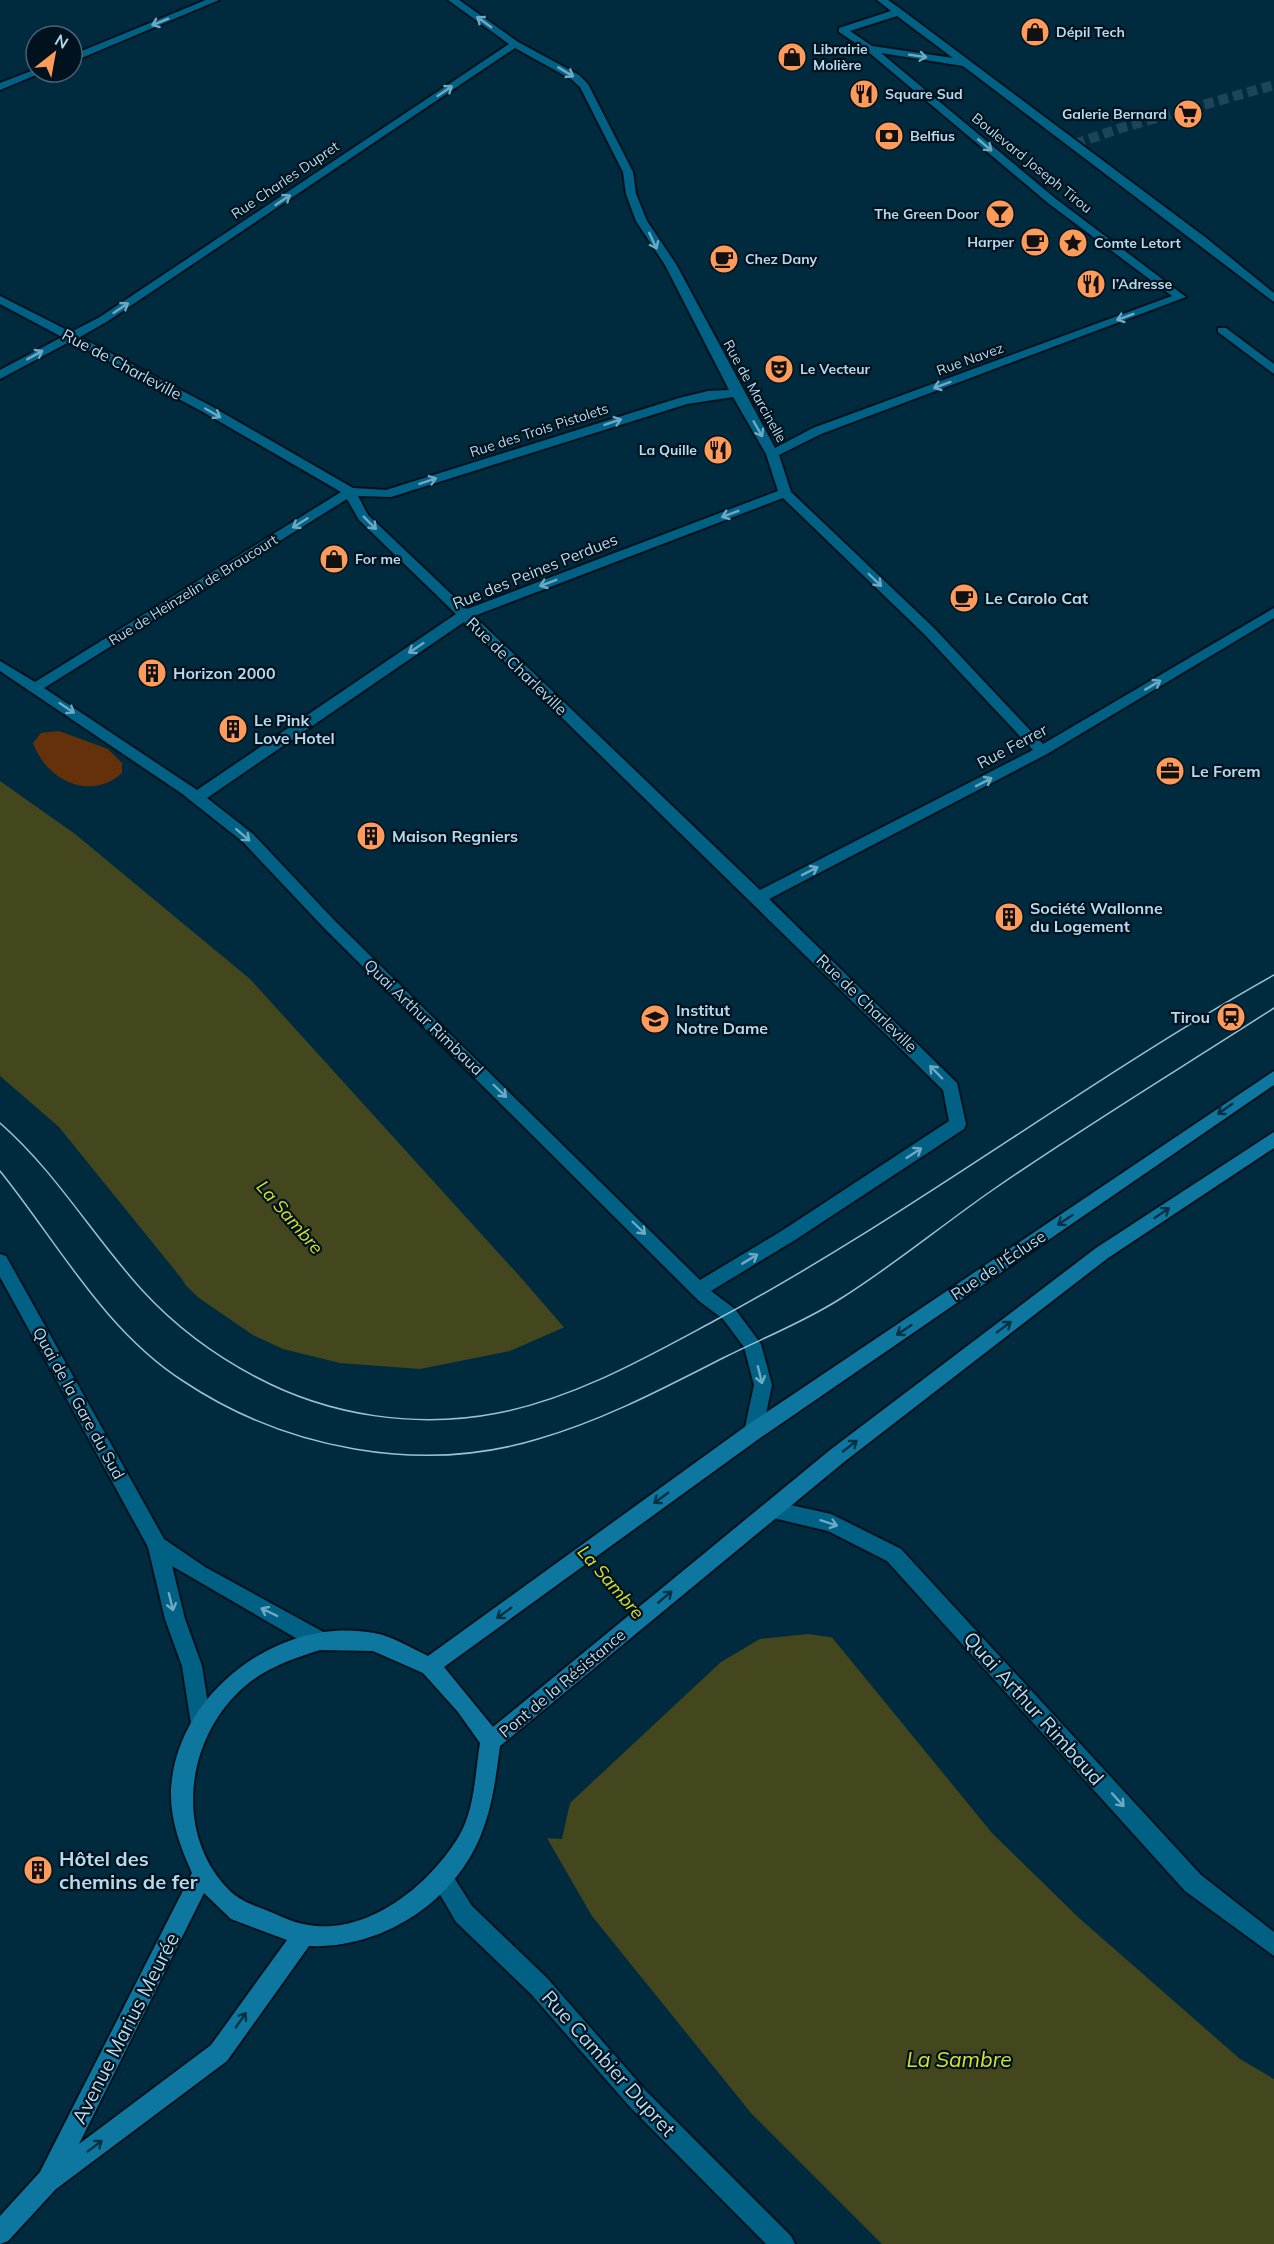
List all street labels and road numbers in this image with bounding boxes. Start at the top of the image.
street label: Boulevard Joseph Tirou [968,109,1096,217]
street label: Rue Charles Dupret [228,137,342,223]
street label: Rue de Charleville [59,324,185,404]
street label: Rue de Marcinelle [719,337,791,445]
street label: Rue Navez [934,339,1006,379]
street label: Rue des Trois Pistolets [467,399,611,461]
street label: Rue des Peines Perdues [450,529,621,613]
street label: Rue de Heinzelin de Braucourt [105,530,281,649]
street label: Rue de Charleville [462,613,572,719]
street label: Rue Ferrer [973,719,1051,773]
street label: Rue de Charleville [812,950,922,1056]
street label: Quai Arthur Rimbaud [360,955,488,1079]
street label: Rue de l'Écluse [947,1226,1049,1304]
street label: Quai de la Gare du Sud [29,1323,129,1483]
street label: Pont de la Résistance [495,1624,629,1742]
street label: Quai Arthur Rimbaud [959,1626,1109,1790]
street label: Avenue Marius Meurée [66,1928,184,2128]
street label: Rue Cambier Dupret [537,1985,681,2141]

